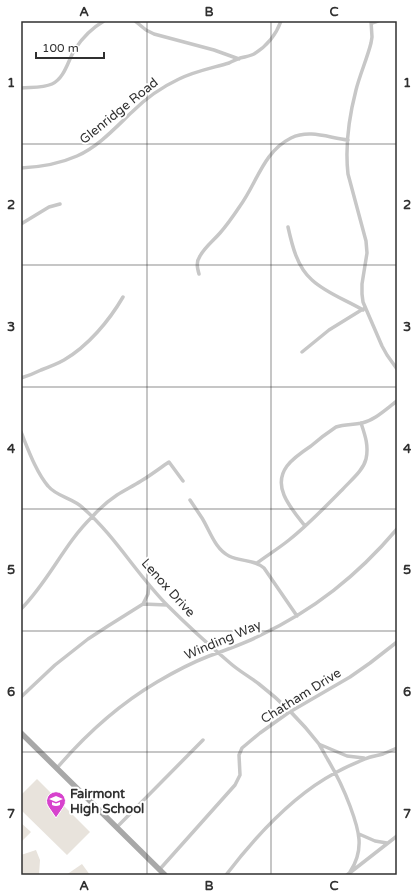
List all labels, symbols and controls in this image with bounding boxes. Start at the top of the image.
text: A [79,4,89,20]
text: B [204,4,214,20]
text: C [329,4,339,20]
scale bar [36,34,104,60]
text: 100 m [42,41,79,55]
street label: Glenridge Road [77,74,161,148]
text: 1 [7,75,15,91]
text: 1 [403,75,411,91]
text: 2 [7,197,15,213]
text: 2 [403,197,411,213]
text: 3 [7,319,15,335]
text: 3 [403,319,411,335]
text: 4 [7,441,16,457]
text: 4 [403,441,412,457]
street label: Lenox Drive [138,556,198,620]
text: 5 [7,562,15,578]
text: 5 [403,562,411,578]
street label: Winding Way [182,617,264,663]
street label: Chatham Drive [258,665,344,727]
text: 6 [7,684,15,700]
text: 6 [403,684,411,700]
place label: Fairmont High School [70,786,144,817]
school or university icon: Fairmont High School [45,790,67,818]
text: 7 [7,806,15,822]
text: 7 [403,806,411,822]
text: A [79,878,89,894]
text: B [204,878,214,894]
text: C [329,878,339,894]

